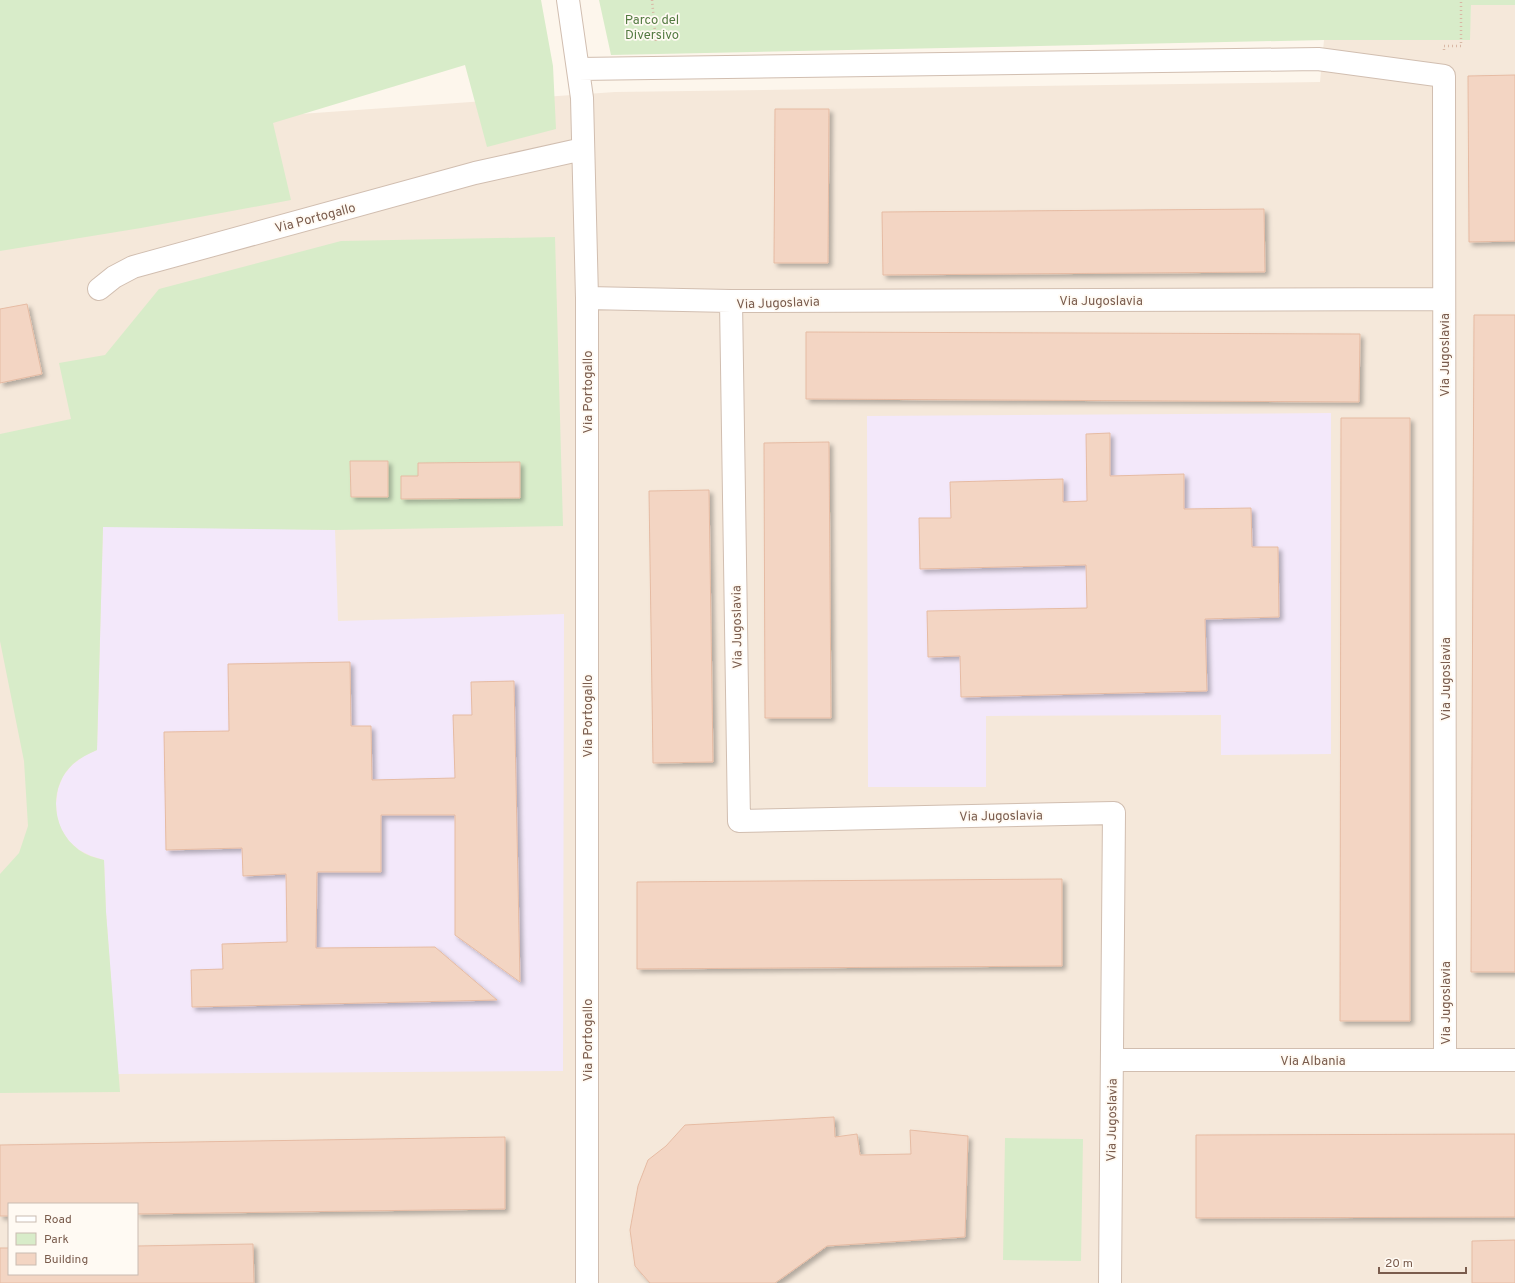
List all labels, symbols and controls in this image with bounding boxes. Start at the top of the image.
park label: Parco del Diversivo [625,13,679,44]
street label: Via Portogallo [273,200,358,237]
street label: Via Jugoslavia [1059,294,1143,310]
street label: Via Jugoslavia [736,295,820,313]
street label: Via Jugoslavia [1438,313,1454,397]
street label: Via Portogallo [581,351,597,433]
street label: Via Jugoslavia [729,585,747,669]
street label: Via Jugoslavia [1439,637,1455,721]
street label: Via Portogallo [581,675,597,757]
street label: Via Jugoslavia [959,808,1043,826]
street label: Via Jugoslavia [1439,961,1455,1045]
street label: Via Portogallo [581,999,597,1081]
street label: Via Albania [1280,1054,1346,1070]
street label: Via Jugoslavia [1104,1078,1122,1162]
legend [8,1203,138,1275]
text: Road [44,1212,72,1228]
text: Park [44,1232,69,1248]
scale bar [1379,1249,1466,1275]
text: Building [44,1252,88,1268]
text: 20 m [1385,1256,1413,1272]

